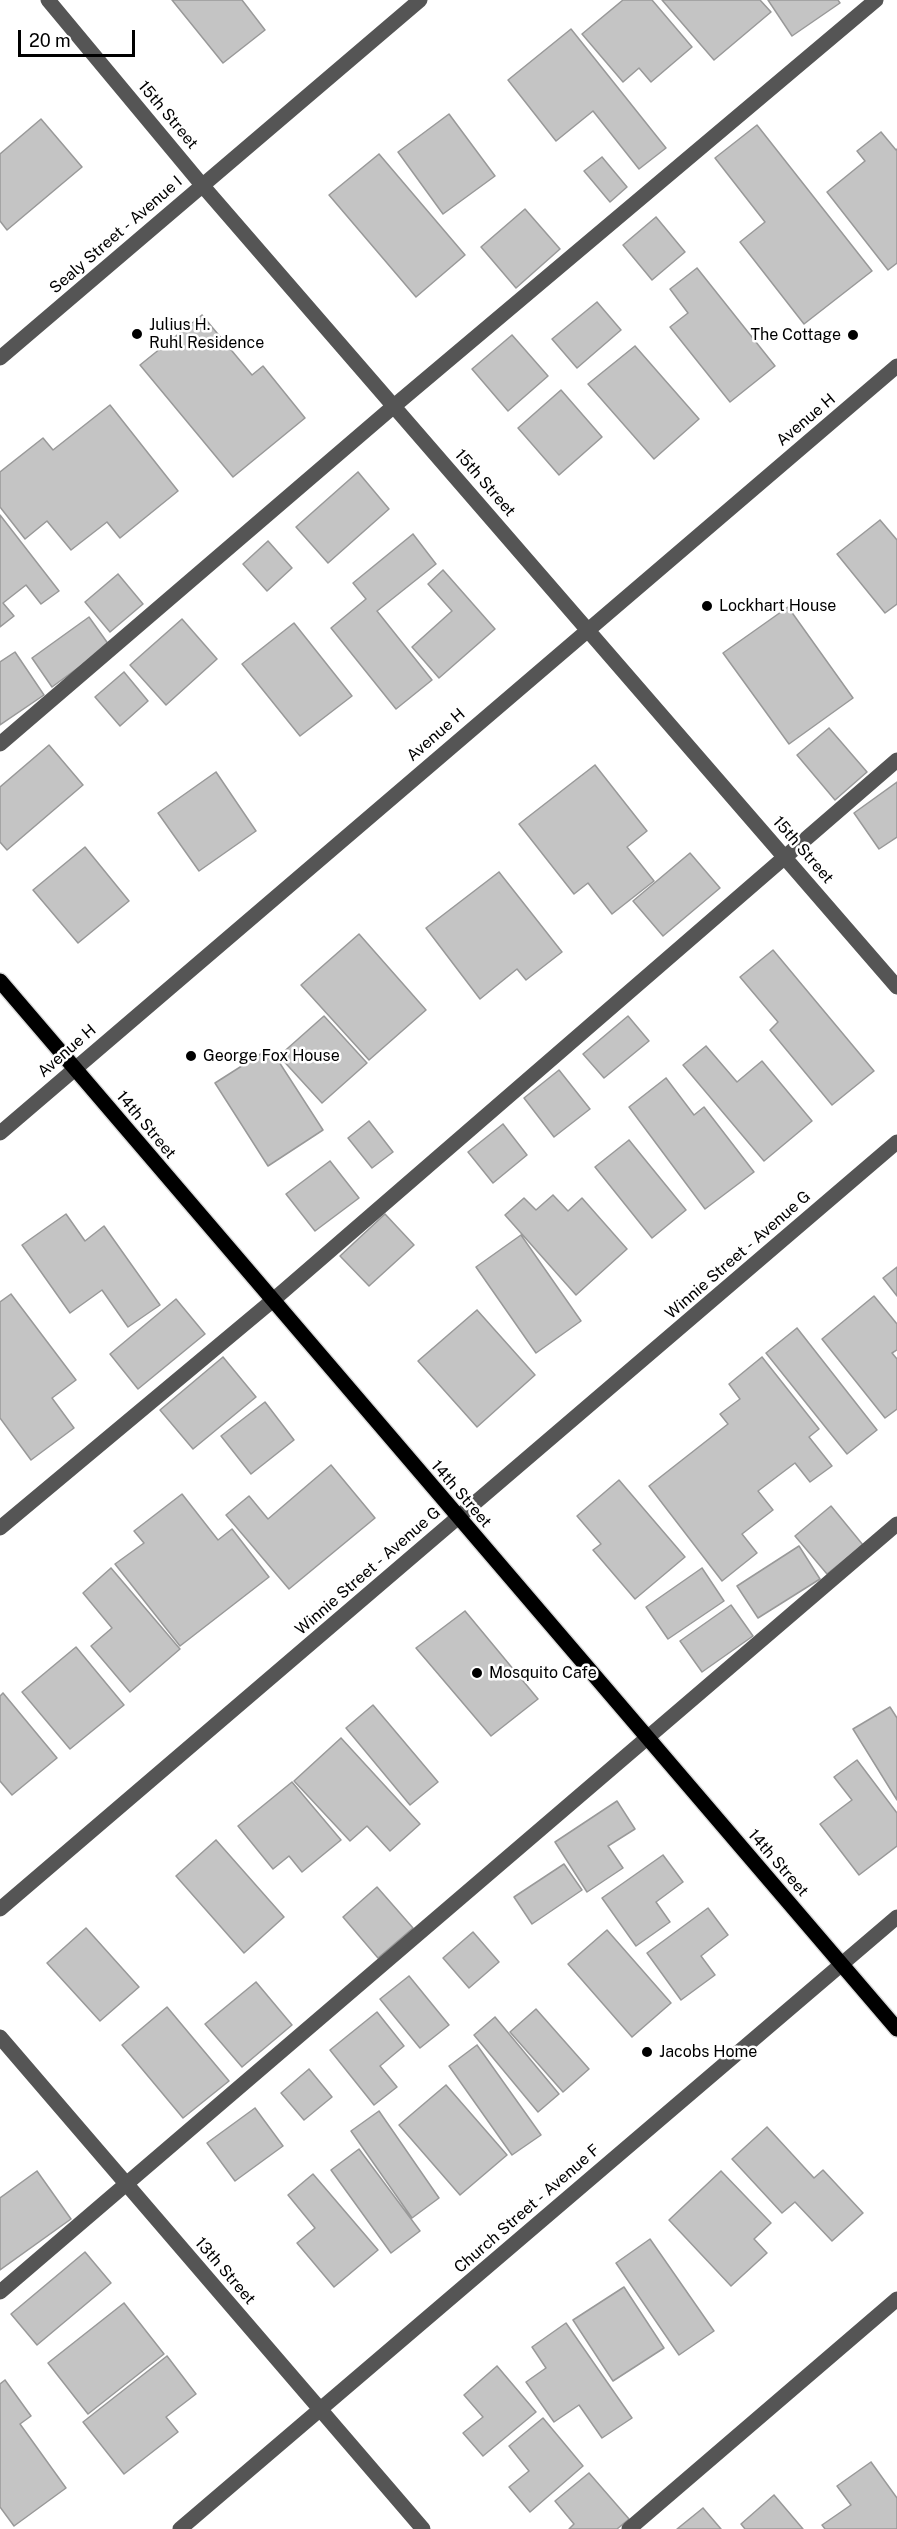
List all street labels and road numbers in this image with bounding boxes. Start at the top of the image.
street label: 15th Street [134,77,202,153]
street label: Sealy Street - Avenue I [46,172,186,298]
street label: Avenue H [773,390,839,450]
street label: 15th Street [451,445,519,521]
street label: Avenue H [403,704,469,766]
street label: 15th Street [769,812,837,888]
street label: Avenue H [34,1020,100,1082]
street label: 14th Street [112,1087,180,1163]
street label: Winnie Street - Avenue G [662,1187,814,1323]
street label: 14th Street [427,1457,495,1531]
street label: Winnie Street - Avenue G [292,1503,444,1639]
street label: 14th Street [744,1826,812,1900]
street label: Church Street - Avenue F [450,2141,604,2277]
street label: 13th Street [191,2234,259,2308]

